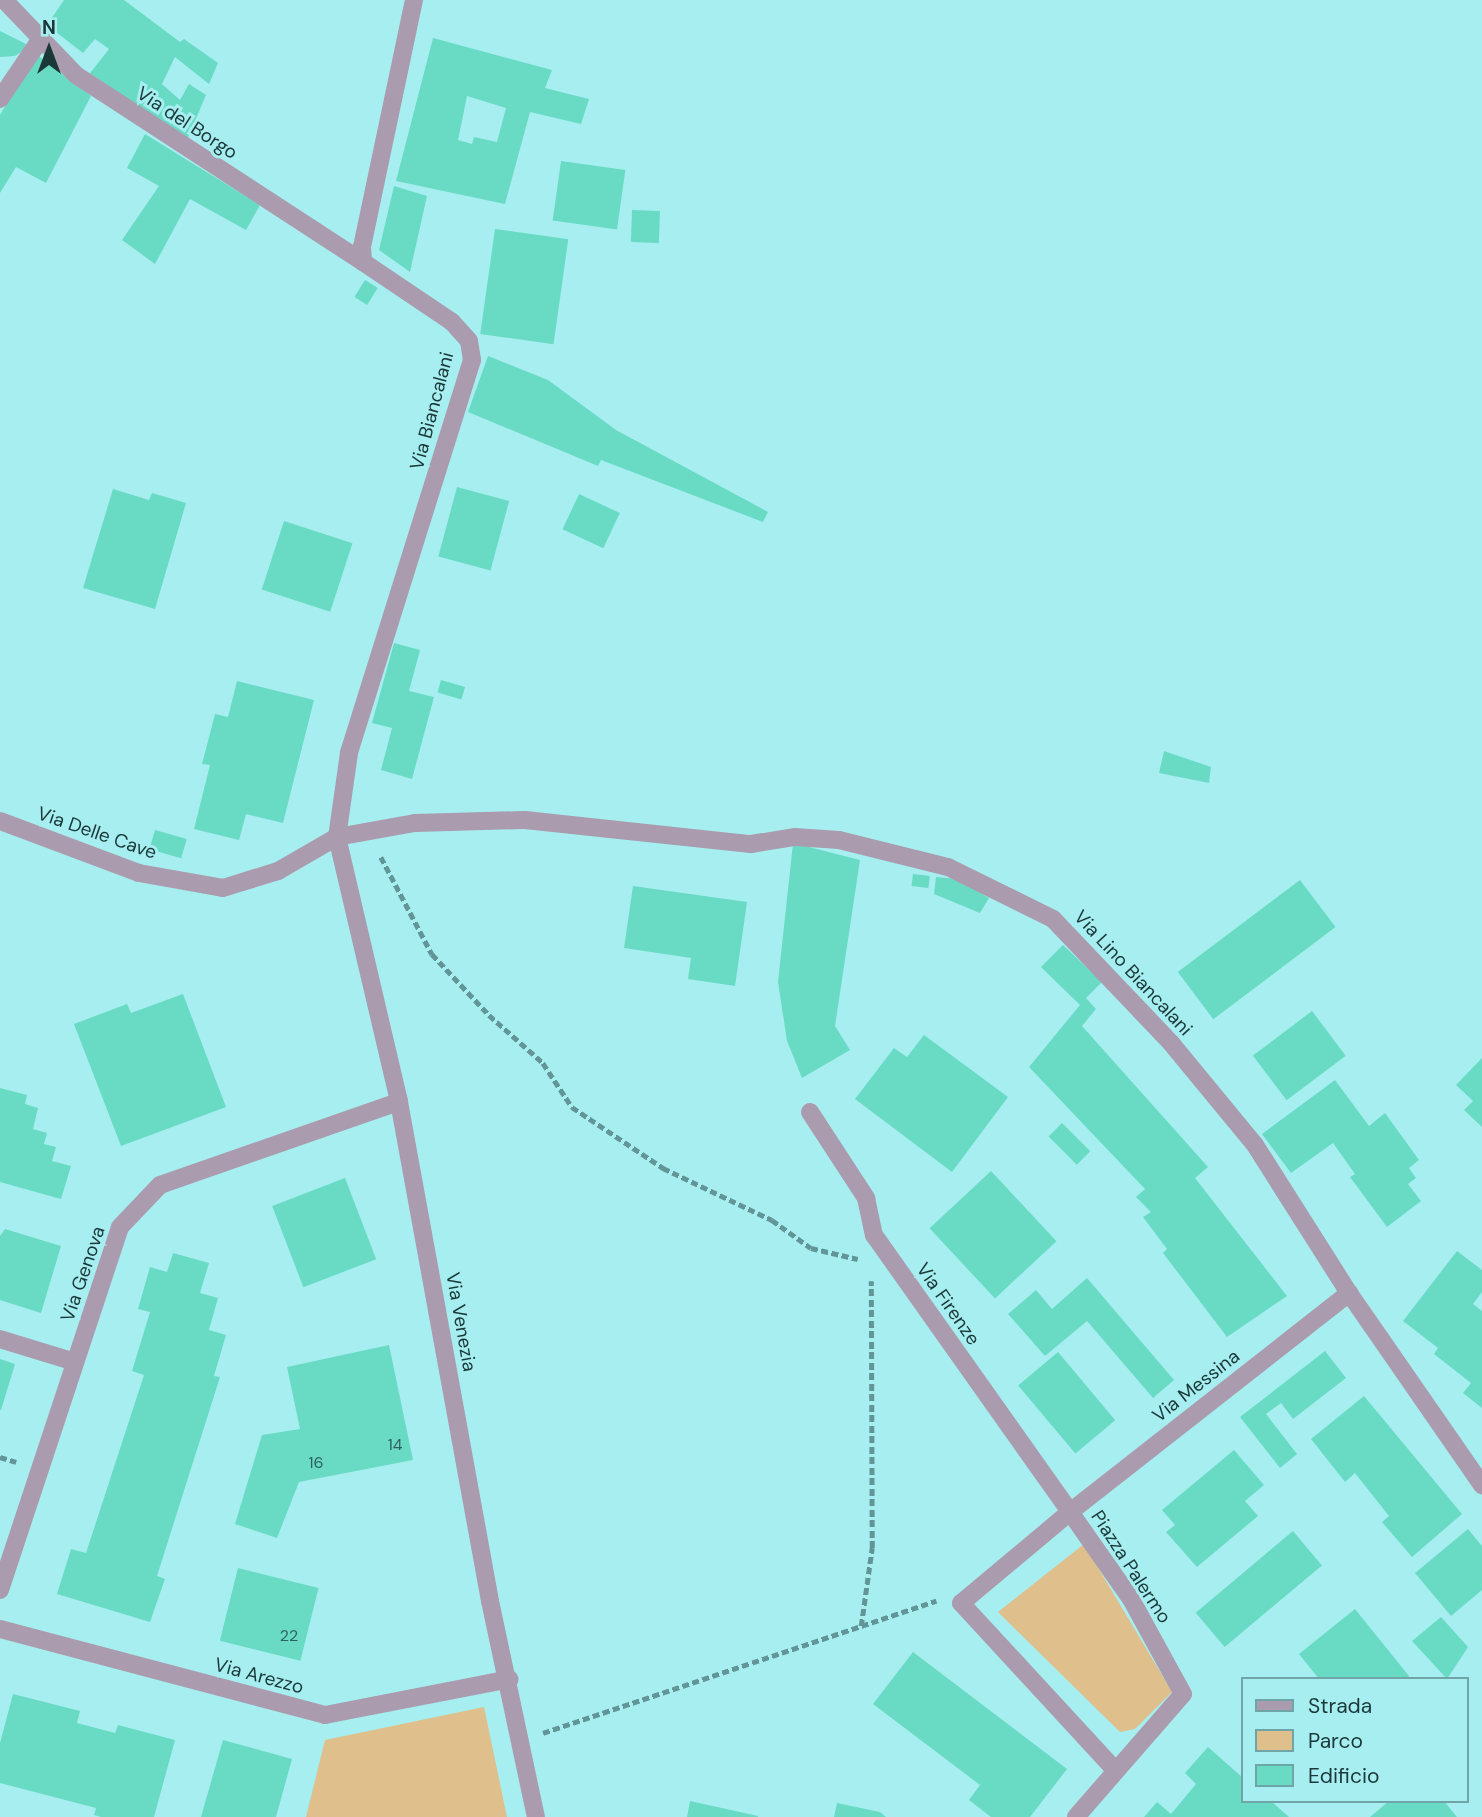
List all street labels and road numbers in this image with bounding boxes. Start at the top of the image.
street label: Via del Borgo [132,82,242,164]
street label: Via Biancalani [405,350,459,472]
street label: Via Delle Cave [34,802,160,864]
street label: Via Lino Biancalani [1069,906,1197,1040]
street label: Via Genova [56,1223,110,1325]
street label: Via Firenze [911,1258,985,1350]
street label: Via Venezia [441,1271,481,1373]
street label: Via Messina [1148,1345,1244,1427]
street label: Piazza Palermo [1086,1506,1176,1628]
street label: Via Arezzo [212,1653,306,1699]

